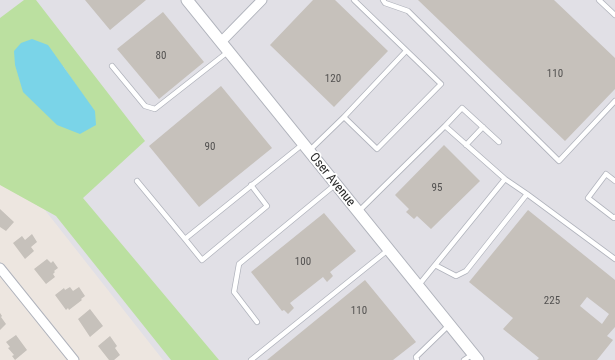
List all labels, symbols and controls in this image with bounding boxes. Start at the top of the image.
house number: 80 [156,49,166,63]
house number: 110 [547,67,563,81]
house number: 120 [325,72,341,86]
house number: 90 [205,140,215,154]
street label: Oser Avenue [306,150,358,210]
house number: 95 [432,181,442,195]
house number: 100 [295,255,311,269]
house number: 225 [544,294,560,308]
house number: 110 [351,304,367,318]

